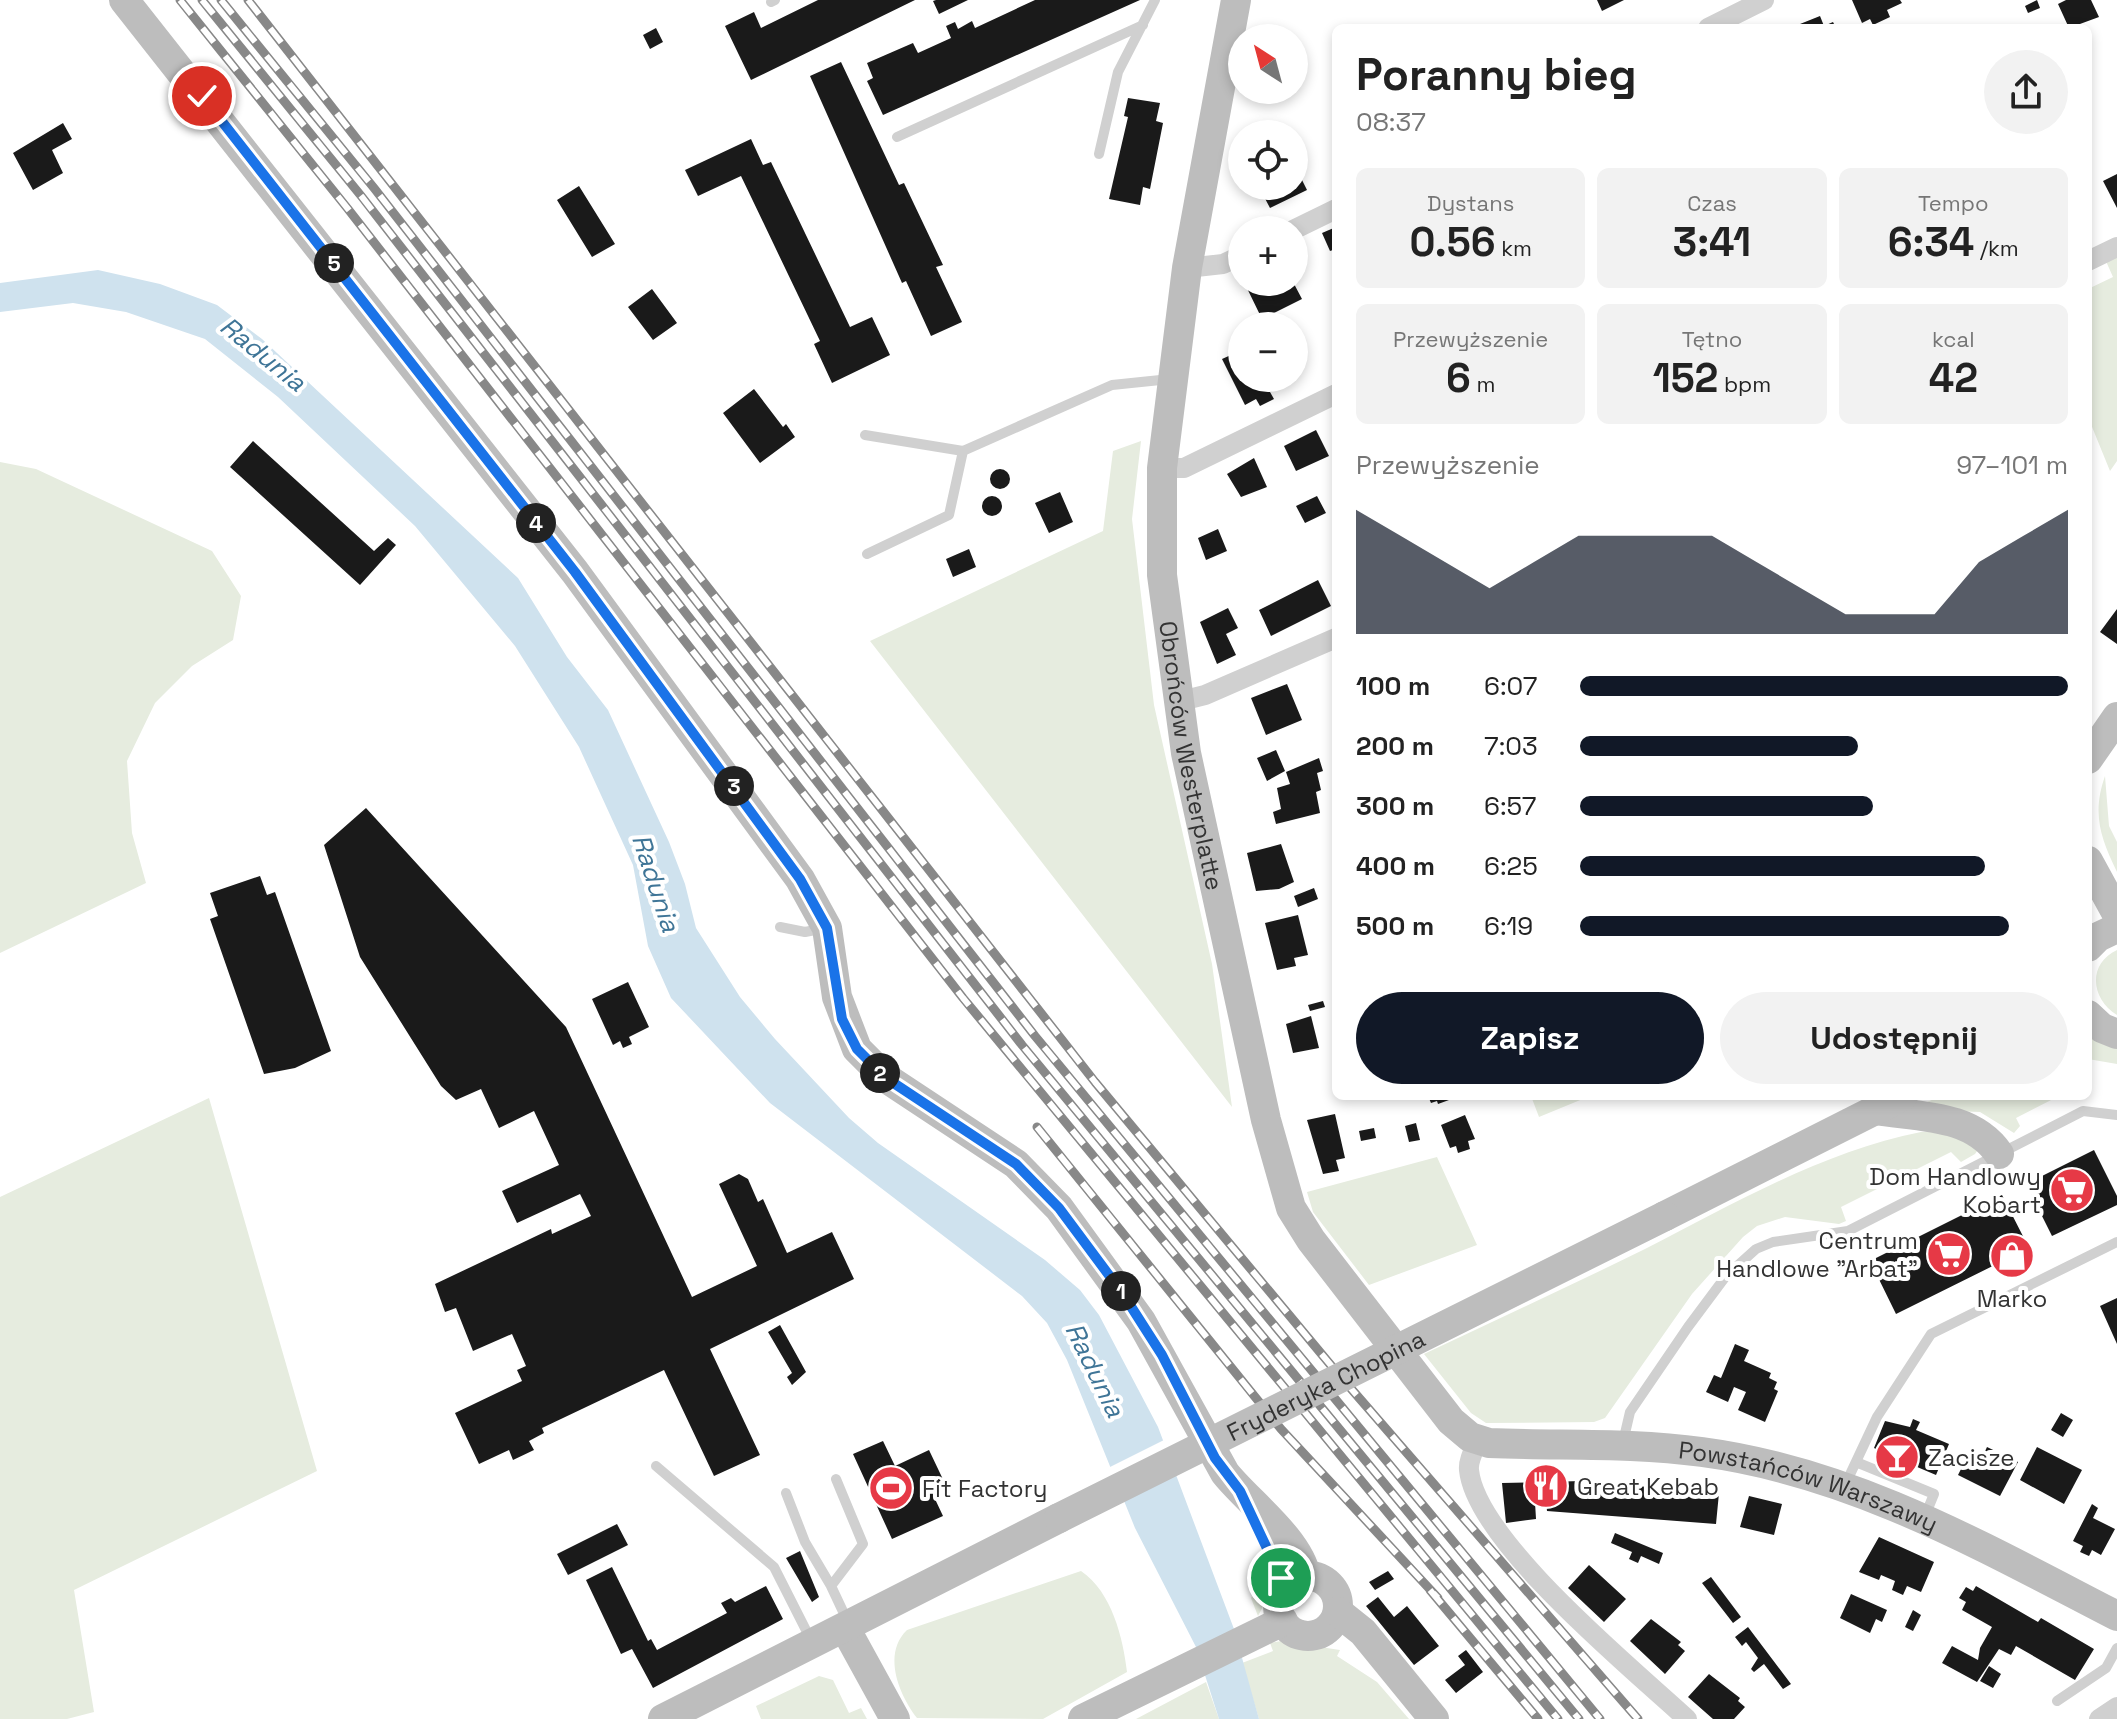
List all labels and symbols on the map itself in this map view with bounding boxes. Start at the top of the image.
north arrow [1228,24,1308,104]
pin [168,62,236,130]
pin: 5 [314,243,354,283]
water label: Radunia [213,309,314,400]
pin: 4 [516,503,556,543]
street label: Obrońców Westerplatte [1153,619,1231,893]
pin: 3 [714,766,754,806]
water label: Radunia [624,830,688,937]
pin: 2 [860,1053,900,1093]
place label: Dom Handlowy Kobart [1869,1161,2041,1220]
supermarket icon: Dom Handlowy Kobart [2048,1166,2096,1214]
place label: Centrum Handlowe "Arbat" [1716,1225,1918,1284]
supermarket icon: Centrum Handlowe "Arbat" [1925,1230,1973,1278]
shop icon: Marko [1988,1232,2036,1280]
pin: 1 [1101,1271,1141,1311]
place label: Marko [1977,1283,2047,1314]
water label: Radunia [1058,1317,1133,1424]
street label: Fryderyka Chopina [1221,1323,1430,1448]
bar icon: Zacisze [1873,1433,1921,1481]
street label: Powstańców Warszawy [1677,1434,1943,1539]
place label: Zacisze [1928,1442,2014,1473]
restaurant icon: Great Kebab [1522,1462,1570,1510]
sports icon: Fit Factory [867,1464,915,1512]
place label: Great Kebab [1577,1471,1719,1502]
place label: Fit Factory [922,1473,1047,1504]
pin [1247,1544,1315,1612]

